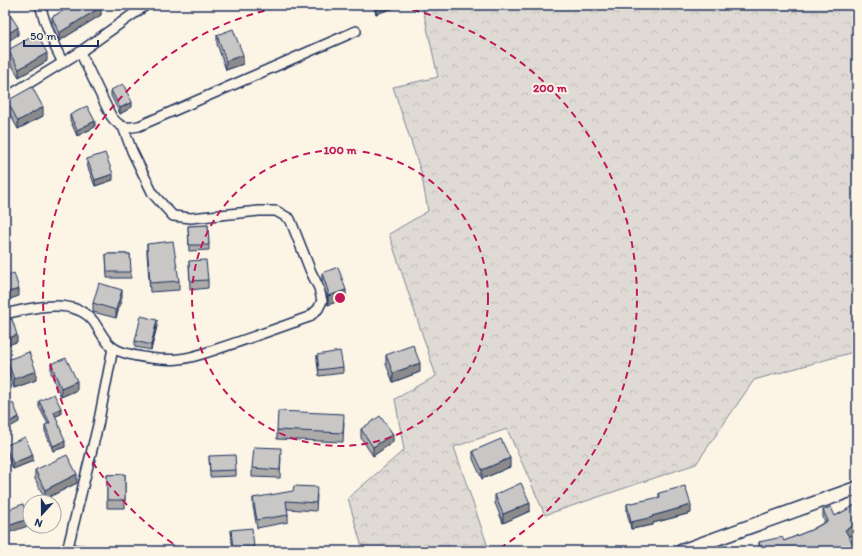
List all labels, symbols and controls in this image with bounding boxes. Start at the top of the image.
scale bar [24,22,98,48]
text: 50 m [30,29,56,43]
text: 200 m [533,81,568,95]
text: 100 m [323,143,357,157]
centre of rings [333,291,347,305]
north arrow [22,494,62,534]
text: N [33,515,44,530]

